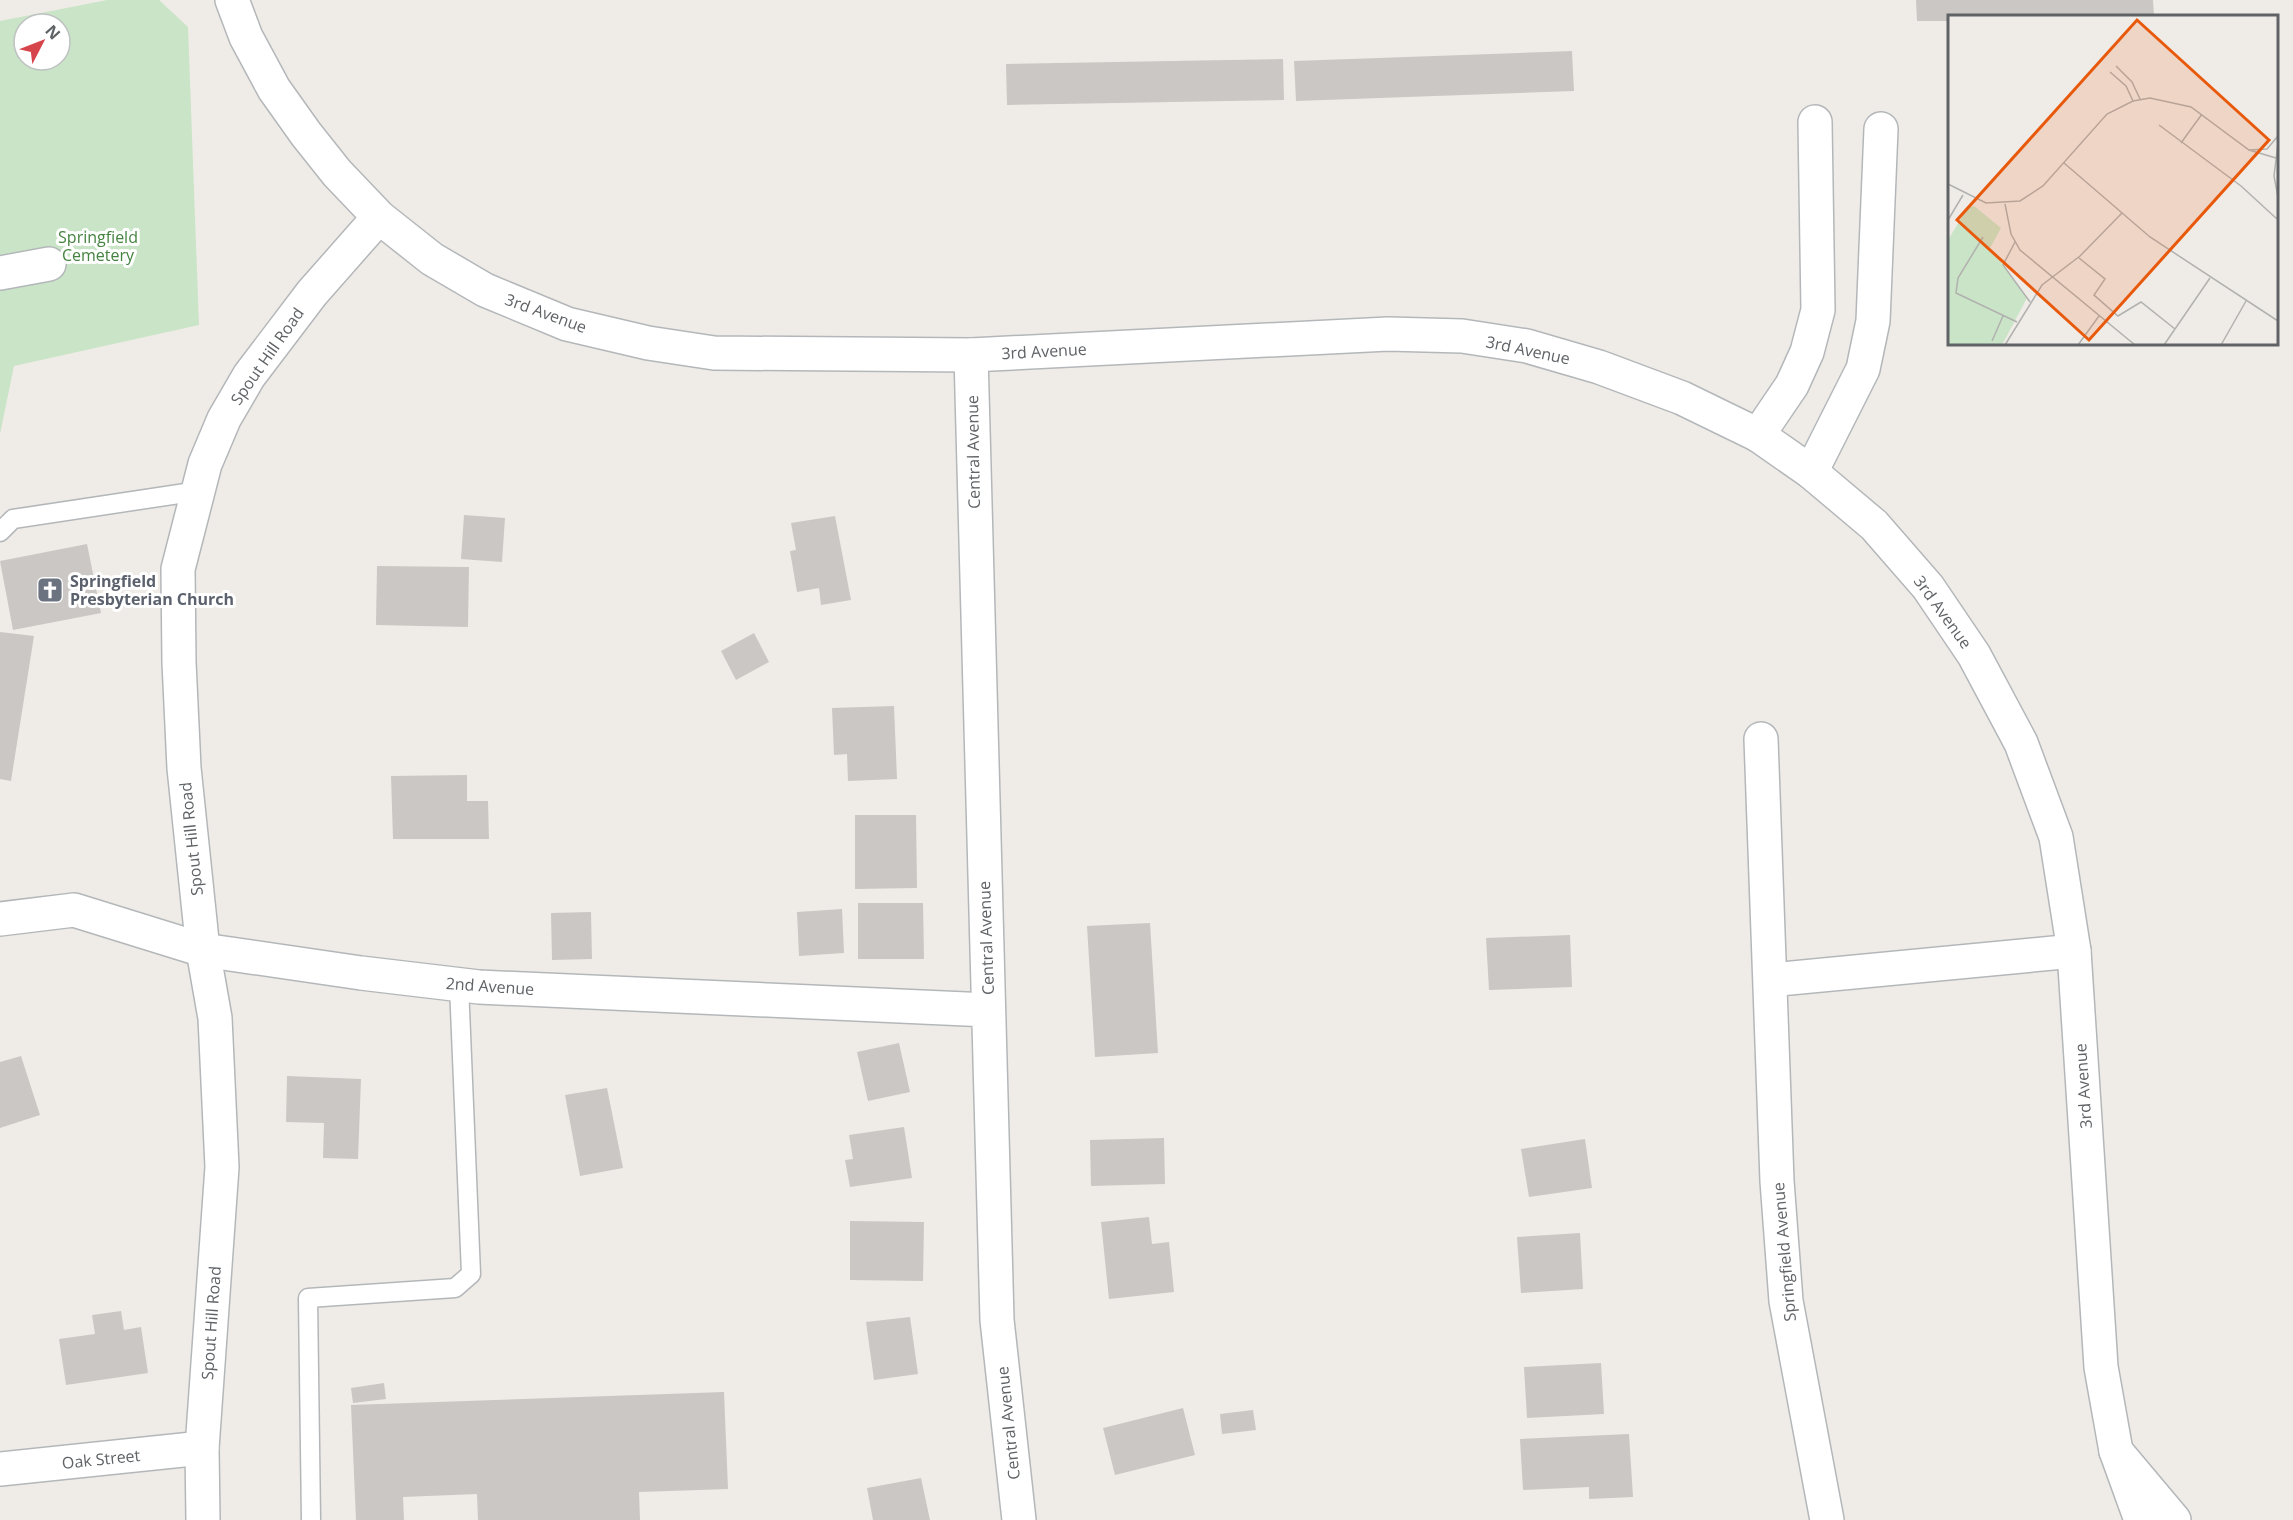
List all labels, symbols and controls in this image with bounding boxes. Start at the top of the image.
north arrow [12,12,72,72]
inset map [1948,15,2278,345]
text: N [41,20,66,44]
park label: Springfield Cemetery [58,226,138,266]
street label: 3rd Avenue [502,288,590,338]
street label: Spout Hill Road [225,303,309,409]
street label: 3rd Avenue [1484,330,1572,370]
street label: 3rd Avenue [1001,338,1087,364]
street label: Central Avenue [961,395,985,509]
place label: Springfield Presbyterian Church [70,570,234,610]
street label: 3rd Avenue [1909,571,1977,653]
church icon: Springfield Presbyterian Church [35,575,65,605]
street label: Spout Hill Road [174,781,208,897]
street label: Central Avenue [973,881,999,995]
street label: 2nd Avenue [445,972,535,1000]
street label: 3rd Avenue [2069,1043,2097,1129]
street label: Springfield Avenue [1767,1181,1801,1323]
street label: Spout Hill Road [196,1265,226,1381]
street label: Central Avenue [991,1365,1025,1481]
street label: Oak Street [61,1444,142,1474]

